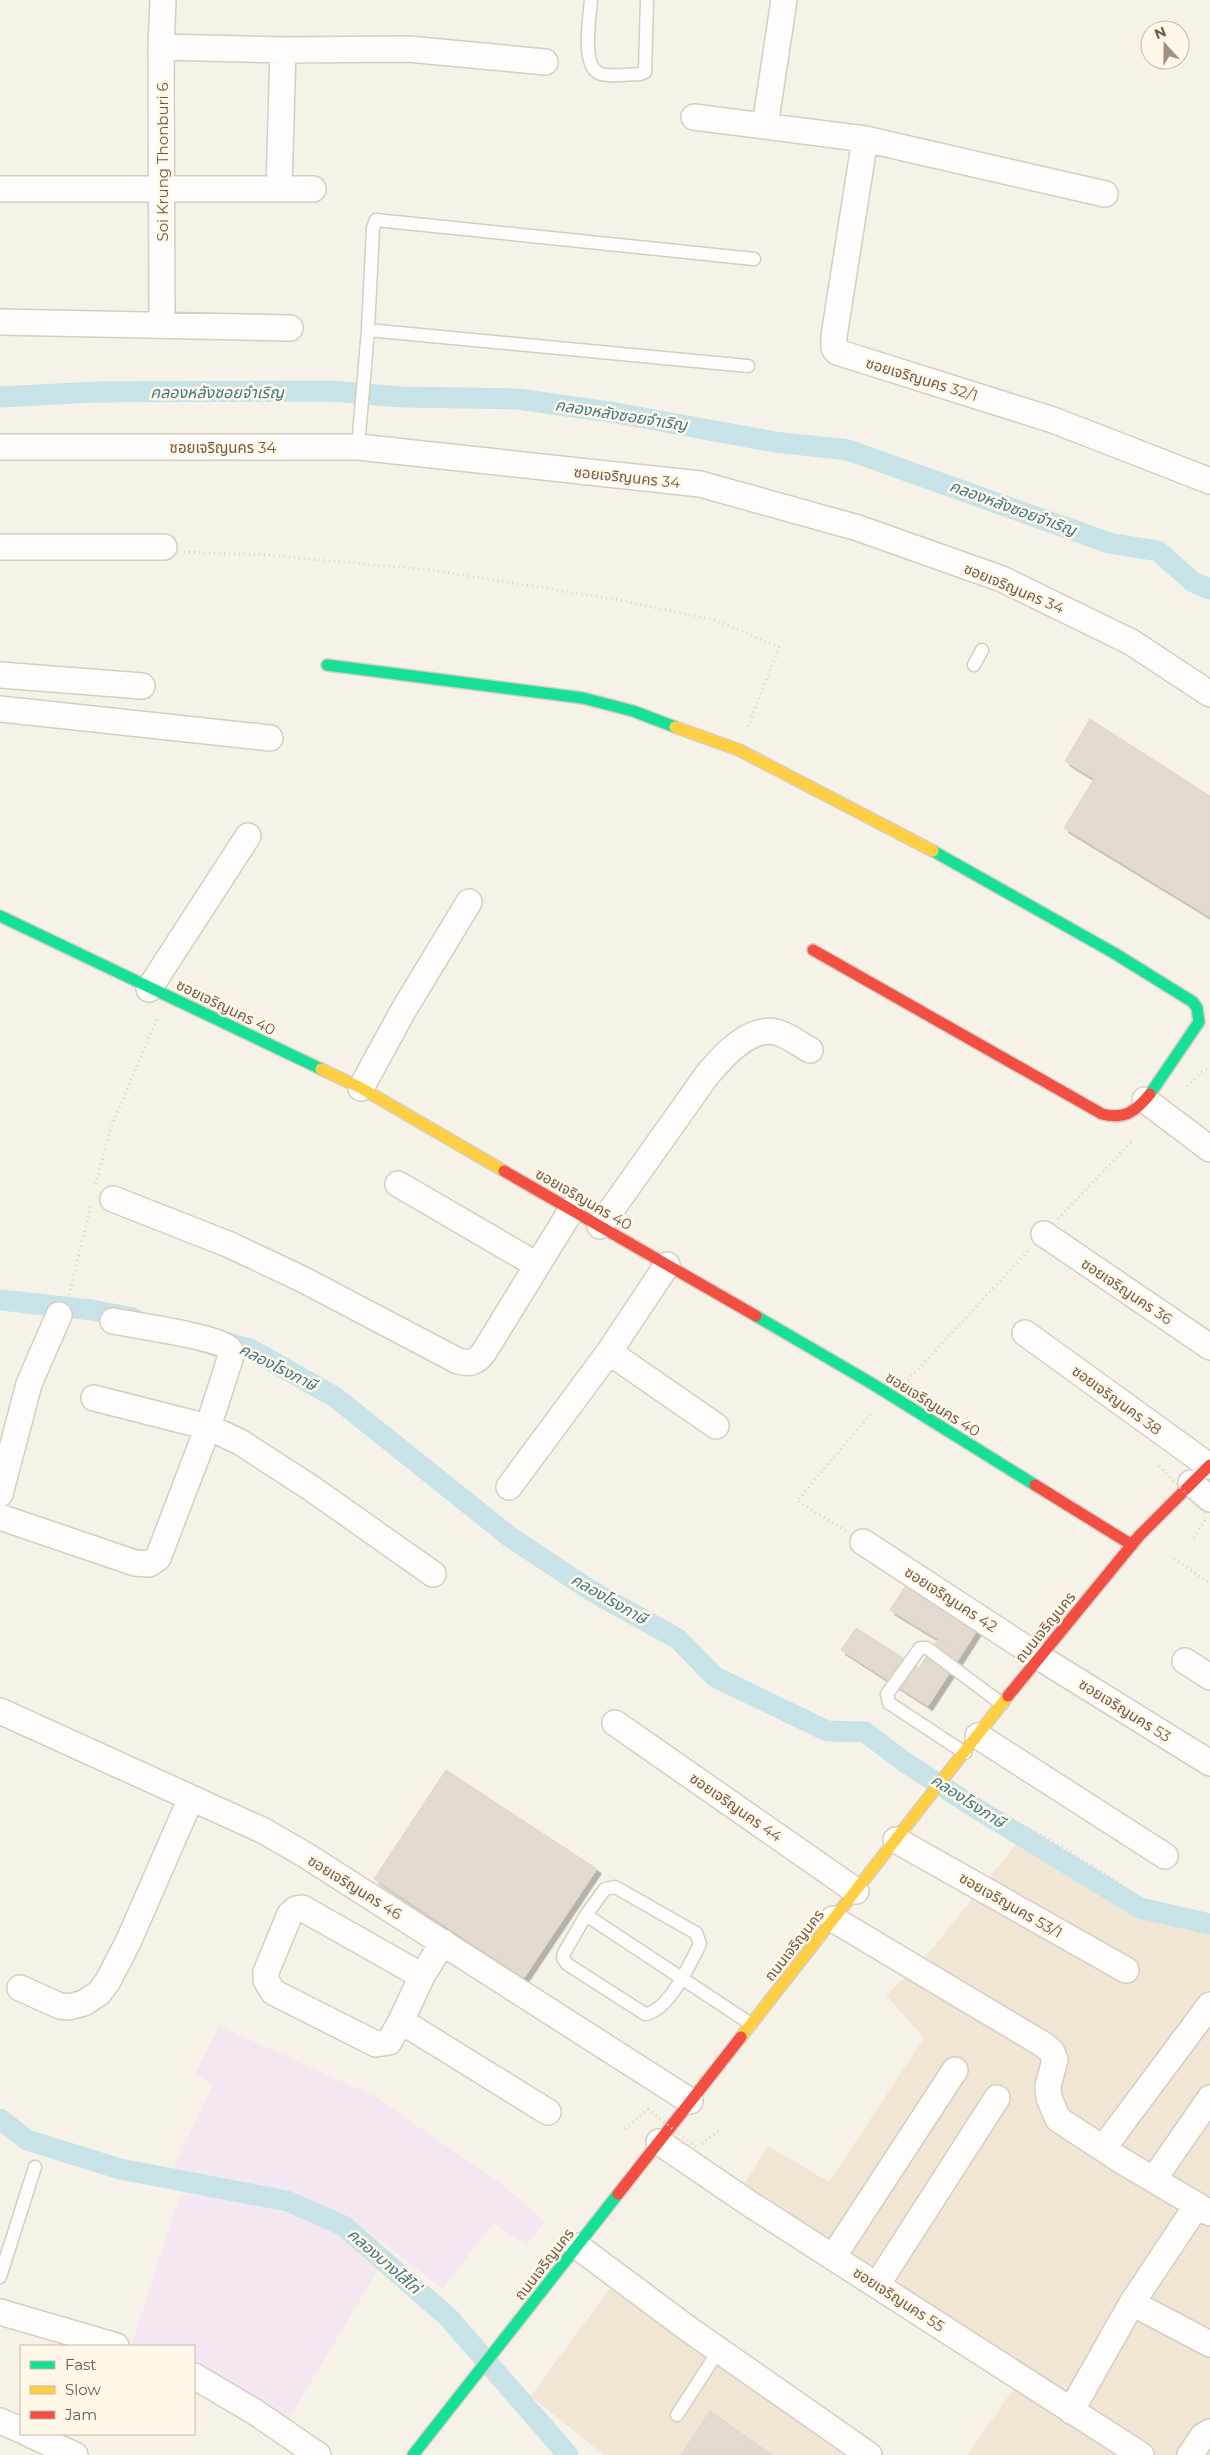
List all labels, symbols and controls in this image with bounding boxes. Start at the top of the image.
north arrow [1140,20,1190,70]
text: N [1152,22,1169,43]
street label: Soi Krung Thonburi 6 [153,82,172,242]
street label: ซอยเจริญนคร 32/1 [864,353,980,405]
water label: คลองหลังซอยจำเริญ [150,383,285,402]
water label: คลองหลังซอยจำเริญ [554,395,690,435]
street label: ซอยเจริญนคร 34 [170,438,276,457]
street label: ซอยเจริญนคร 34 [573,462,681,492]
water label: คลองหลังซอยจำเริญ [947,476,1080,540]
street label: ซอยเจริญนคร 34 [961,558,1067,618]
street label: ซอยเจริญนคร 40 [173,975,279,1039]
street label: ซอยเจริญนคร 40 [532,1164,636,1234]
street label: ซอยเจริญนคร 36 [1078,1253,1176,1329]
water label: คลองโรงภาษี [236,1339,321,1395]
street label: ซอยเจริญนคร 38 [1068,1361,1166,1439]
street label: ซอยเจริญนคร 40 [882,1367,984,1441]
street label: ซอยเจริญนคร 42 [901,1562,1001,1636]
water label: คลองโรงภาษี [568,1570,652,1629]
street label: ถนนเจริญนคร [1011,1588,1079,1666]
street label: ซอยเจริญนคร 53 [1075,1674,1175,1746]
street label: ซอยเจริญนคร 44 [686,1768,786,1846]
water label: คลองโรงภาษี [927,1770,1010,1833]
street label: ซอยเจริญนคร 46 [304,1850,406,1924]
street label: ซอยเจริญนคร 53/1 [956,1868,1066,1942]
street label: ถนนเจริญนคร [760,1905,828,1985]
water label: คลองบางไส้ไก่ [344,2224,426,2299]
street label: ถนนเจริญนคร [510,2224,578,2304]
street label: ซอยเจริญนคร 55 [850,2262,948,2336]
legend [20,2345,195,2435]
text: Fast [65,2355,96,2374]
text: Slow [65,2380,101,2399]
text: Jam [64,2405,97,2424]

